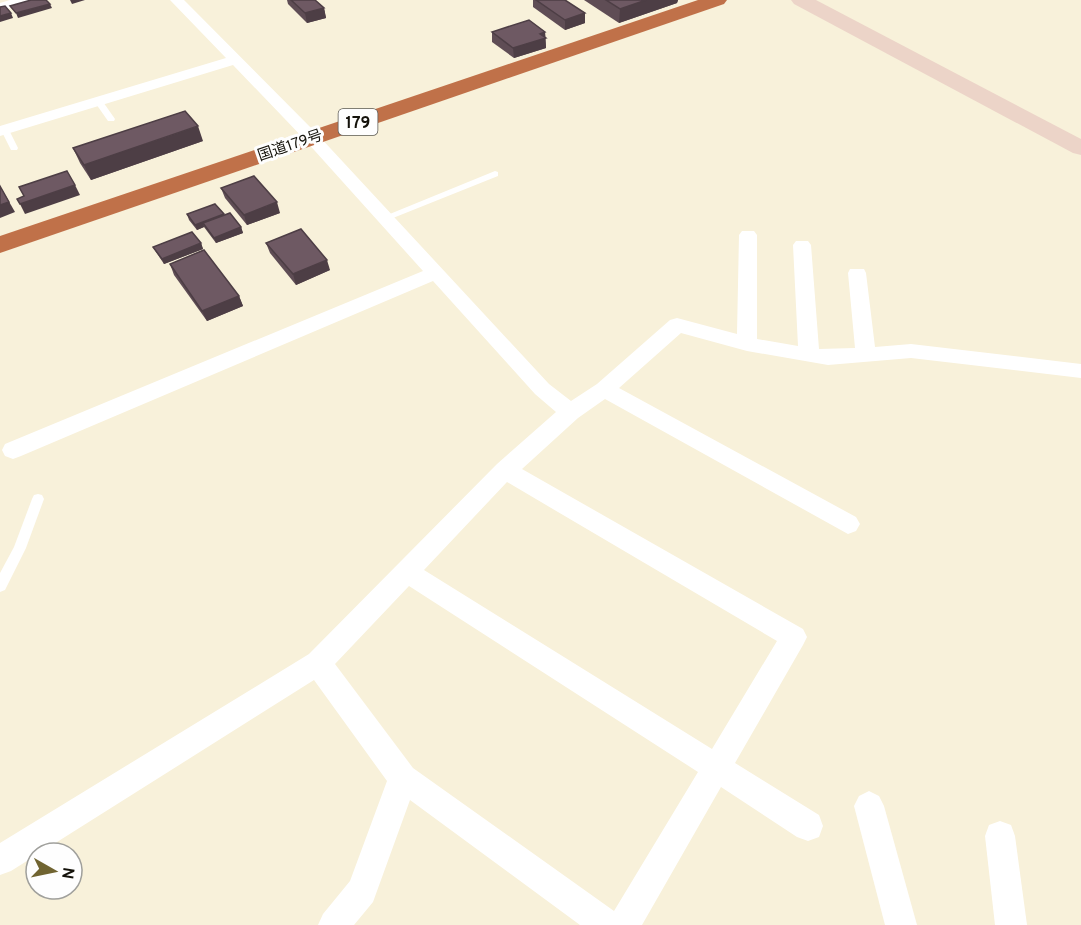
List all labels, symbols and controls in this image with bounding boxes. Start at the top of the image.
road number: 179 [338,109,378,135]
street label: 国道179号 [256,126,325,166]
north arrow [24,841,84,901]
text: N [56,866,78,880]

